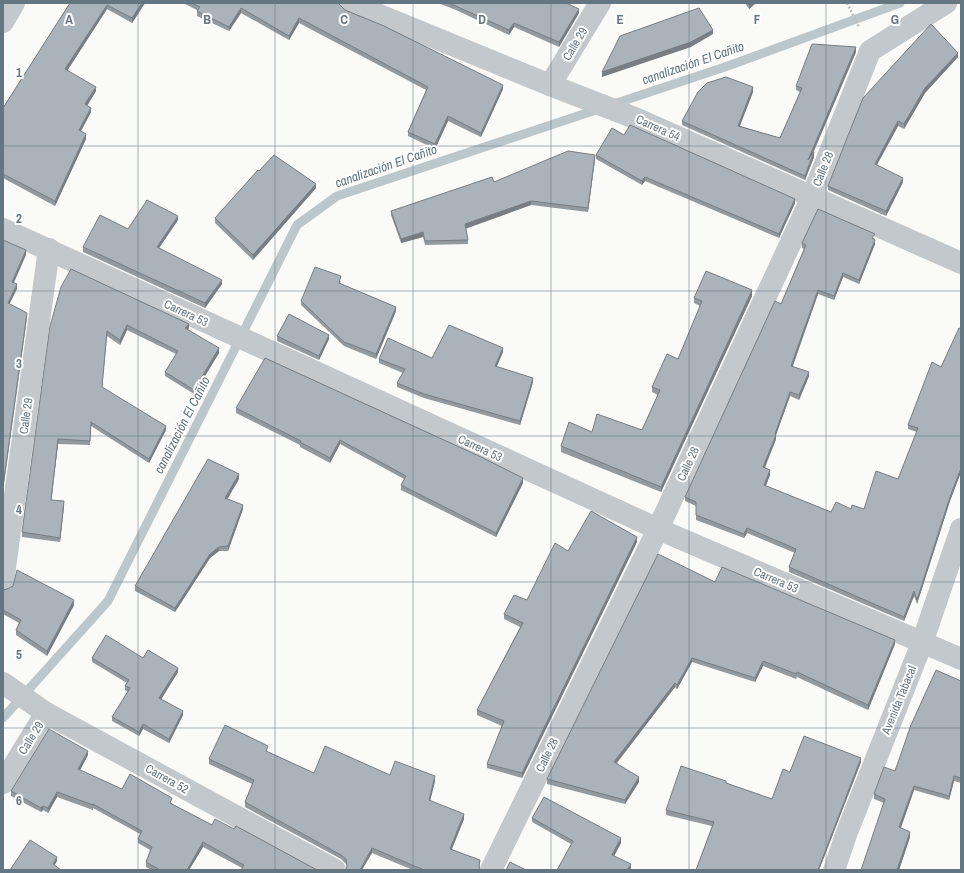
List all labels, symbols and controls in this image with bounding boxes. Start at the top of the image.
text: A [65,11,73,28]
text: B [203,11,211,28]
text: C [340,11,348,28]
text: D [478,11,486,28]
text: E [616,11,624,28]
text: F [754,11,761,28]
text: G [891,11,899,28]
street label: Calle 29 [559,24,591,64]
water label: canalización El Cañito [640,38,746,88]
text: 1 [16,64,22,81]
street label: Carrera 54 [633,111,683,145]
water label: canalización El Cañito [333,141,439,191]
street label: Calle 28 [809,149,837,189]
text: 2 [16,210,22,227]
street label: Carrera 53 [161,296,211,330]
text: 3 [16,355,22,372]
water label: canalización El Cañito [150,374,214,476]
street label: Calle 29 [16,397,36,435]
street label: Carrera 53 [455,431,505,465]
street label: Calle 28 [673,444,703,484]
text: 4 [16,501,22,518]
street label: Carrera 53 [751,563,801,597]
text: 5 [16,646,22,663]
street label: Avenida Tabacal [878,663,920,738]
street label: Calle 29 [15,718,47,758]
street label: Calle 28 [532,735,562,775]
street label: Carrera 52 [143,761,191,797]
text: 6 [16,792,22,809]

